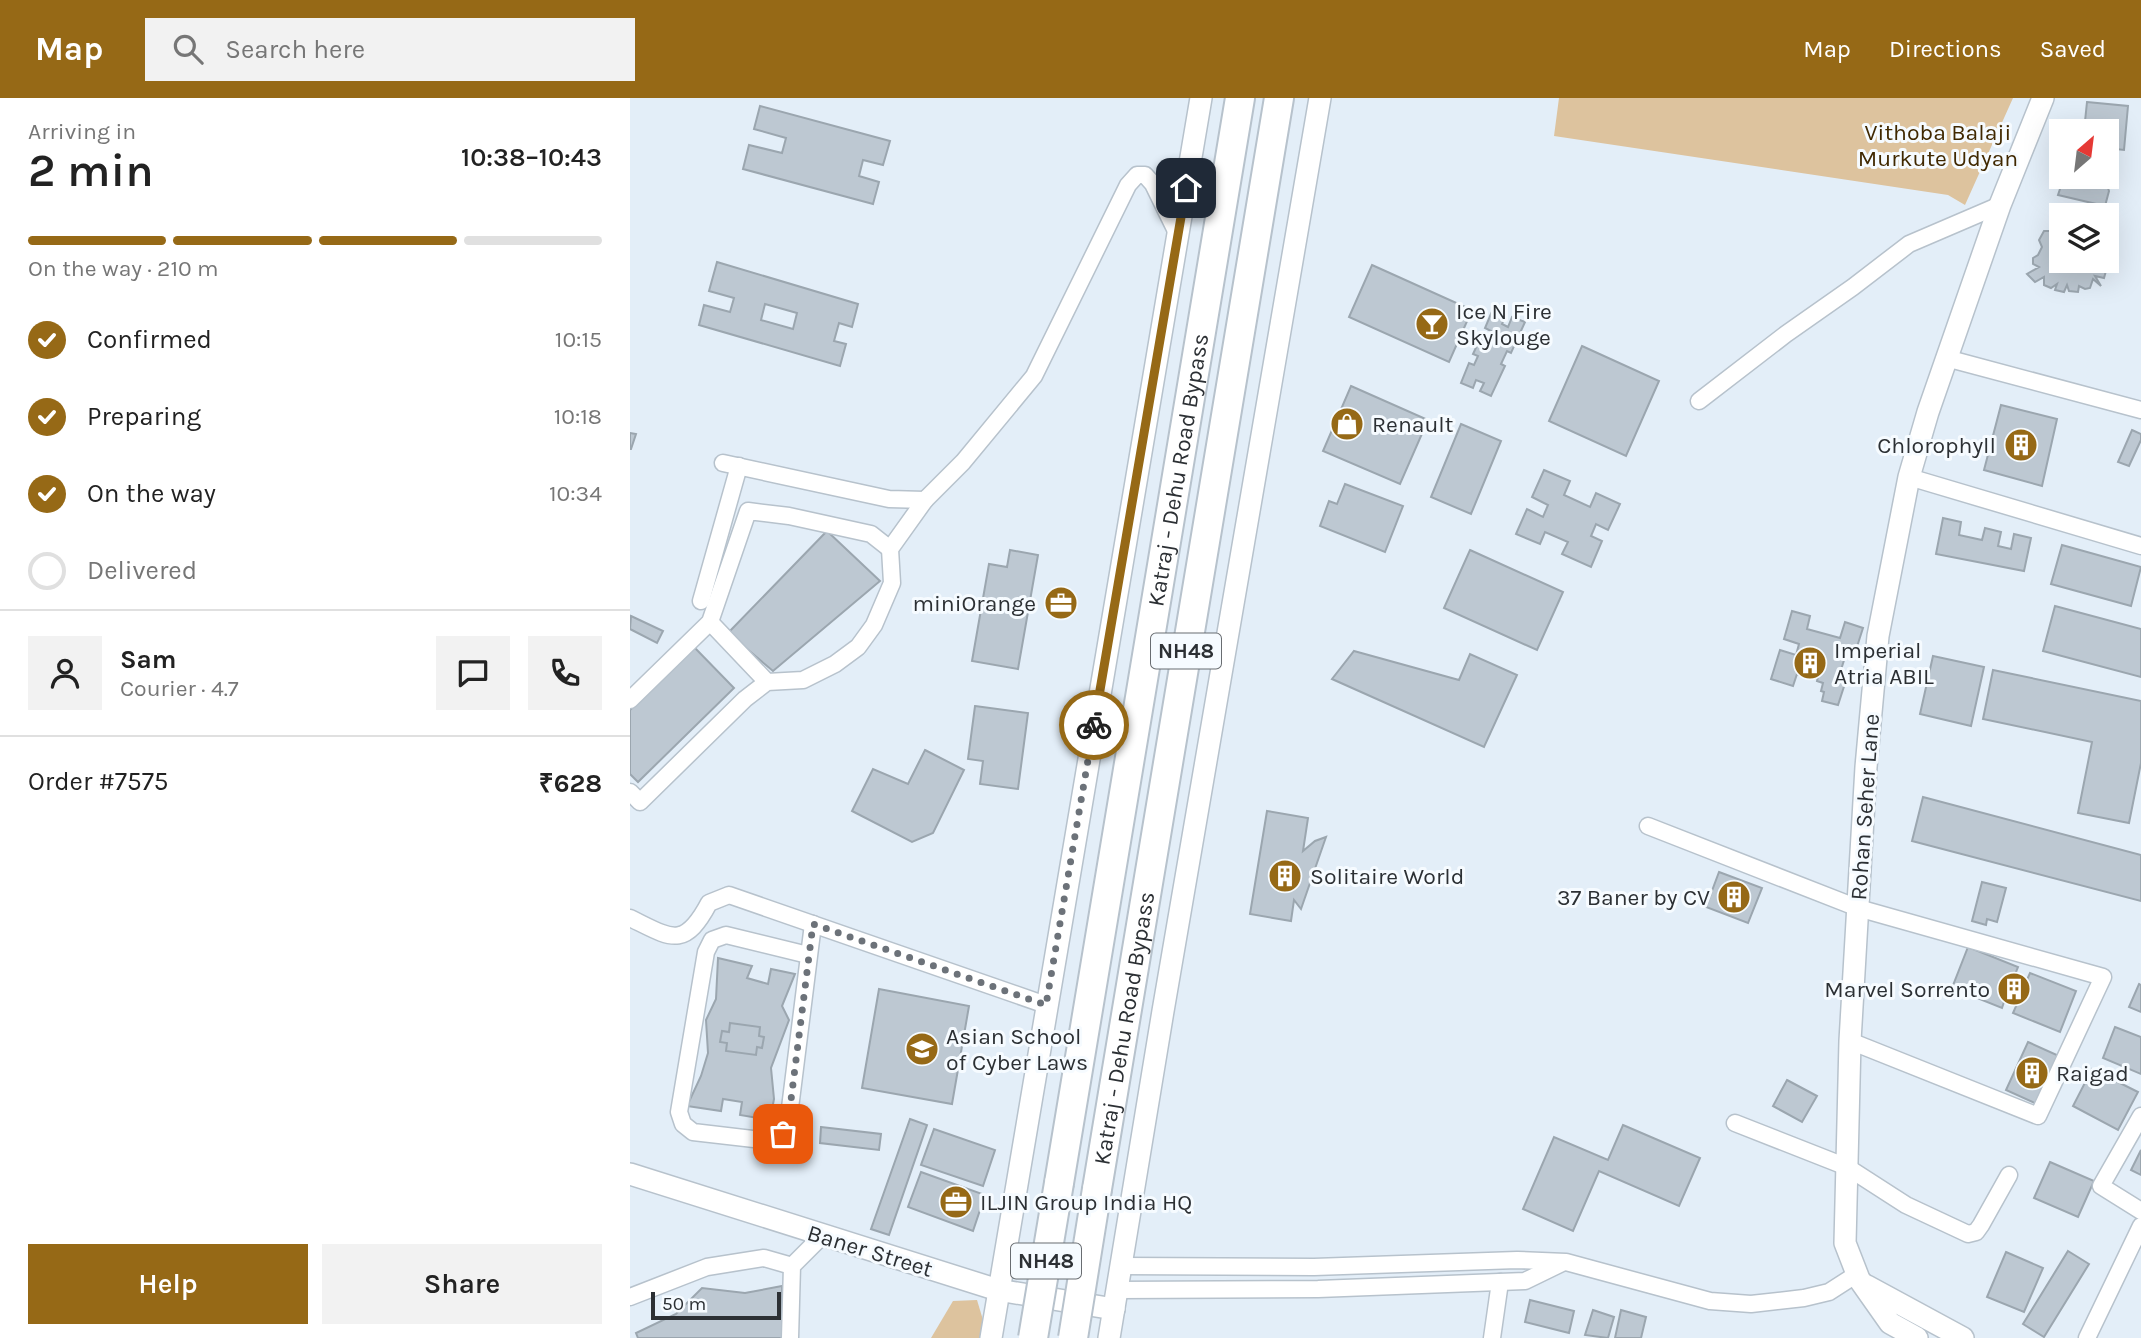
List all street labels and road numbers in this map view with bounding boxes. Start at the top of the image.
street label: Katraj - Dehu Road Bypass [1142,331,1214,608]
road number: NH48 [1151,634,1221,668]
street label: Rohan Seher Lane [1845,713,1885,901]
street label: Katraj - Dehu Road Bypass [1088,890,1160,1167]
street label: Baner Street [804,1219,936,1283]
road number: NH48 [1011,1244,1081,1278]

